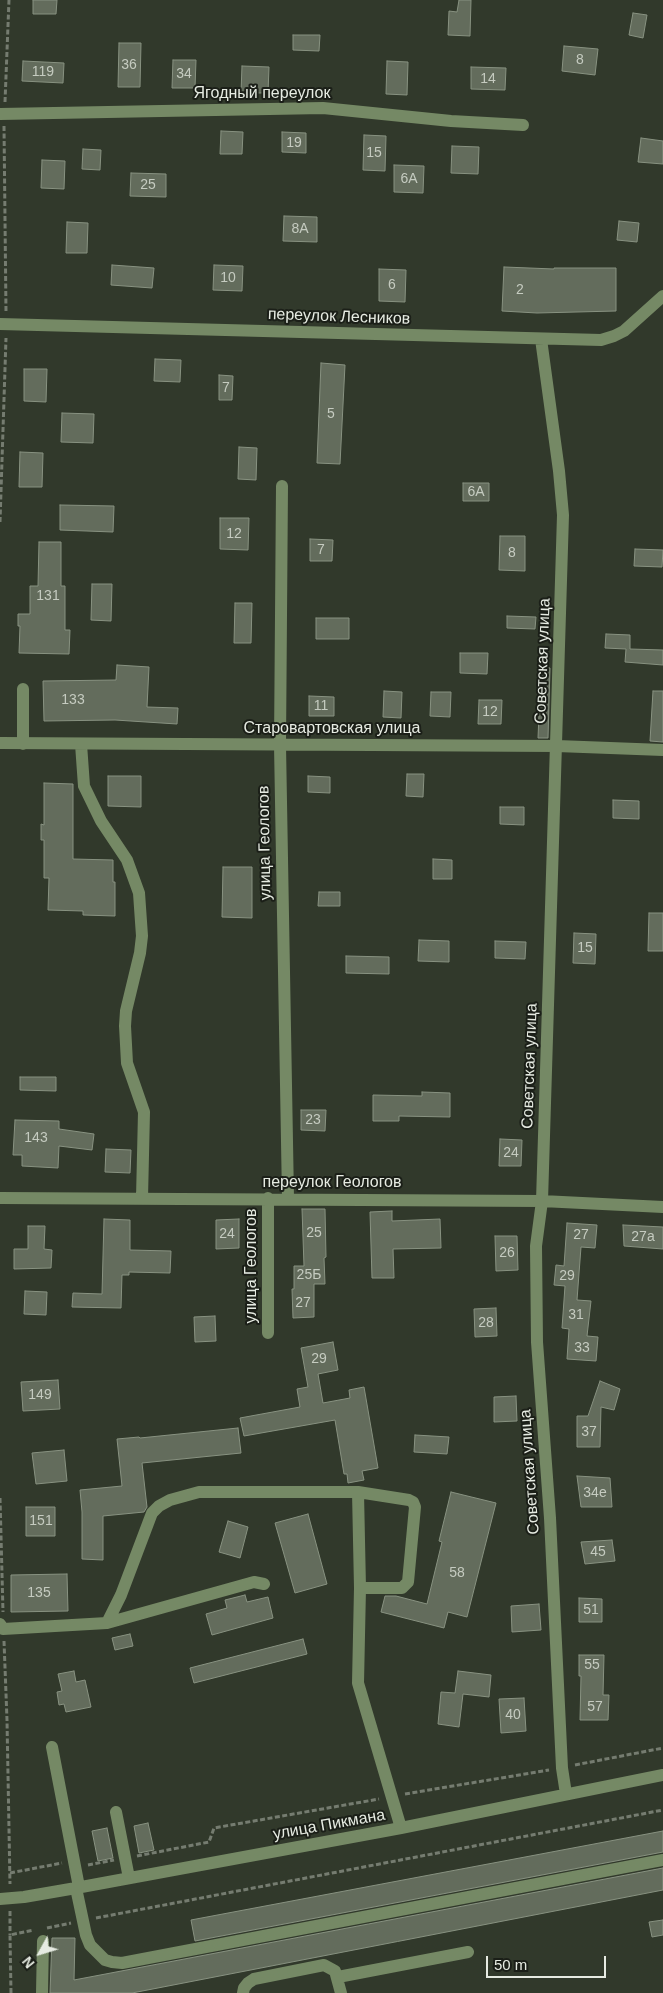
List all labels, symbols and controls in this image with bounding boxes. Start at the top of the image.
house number: 8 [576,52,584,68]
house number: 36 [121,57,137,73]
house number: 119 [32,64,54,80]
house number: 34 [176,66,192,82]
house number: 14 [480,71,496,87]
street label: Ягодный переулок [194,84,330,104]
house number: 19 [286,135,302,151]
house number: 15 [366,145,382,161]
house number: 6А [400,171,418,187]
house number: 25 [140,177,156,193]
house number: 8А [291,221,309,237]
house number: 10 [220,270,236,286]
house number: 6 [388,277,396,293]
house number: 2 [516,282,524,298]
street label: переулок Лесников [267,305,411,329]
house number: 7 [222,380,230,396]
house number: 5 [327,406,335,422]
house number: 6А [467,484,485,500]
house number: 12 [226,526,242,542]
house number: 7 [317,542,325,558]
house number: 8 [508,545,516,561]
house number: 131 [36,588,60,604]
street label: Советская улица [531,598,555,724]
house number: 133 [61,692,85,708]
house number: 11 [314,698,328,714]
house number: 12 [482,704,498,720]
street label: Старовартовская улица [244,719,420,739]
street label: улица Геологов [254,785,276,901]
house number: 15 [577,940,593,956]
street label: Советская улица [518,1003,542,1129]
house number: 23 [305,1112,321,1128]
house number: 143 [24,1130,48,1146]
house number: 24 [503,1145,519,1161]
street label: переулок Геологов [262,1173,402,1193]
street label: улица Геологов [242,1209,262,1323]
house number: 25 [306,1225,322,1241]
house number: 24 [219,1226,235,1242]
house number: 27 [573,1227,589,1243]
house number: 27а [631,1229,655,1245]
house number: 26 [499,1245,515,1261]
house number: 25Б [297,1267,321,1283]
house number: 29 [559,1268,575,1284]
house number: 27 [295,1295,311,1311]
house number: 31 [568,1307,584,1323]
house number: 28 [478,1315,494,1331]
house number: 33 [574,1340,590,1356]
house number: 29 [311,1351,327,1367]
house number: 149 [28,1387,52,1403]
street label: Советская улица [516,1409,544,1535]
house number: 37 [581,1424,597,1440]
house number: 34е [583,1485,607,1501]
house number: 151 [29,1513,53,1529]
house number: 45 [590,1544,606,1560]
house number: 58 [449,1565,465,1581]
house number: 135 [27,1585,51,1601]
house number: 51 [583,1602,599,1618]
house number: 55 [584,1657,600,1673]
house number: 57 [587,1699,603,1715]
house number: 40 [505,1707,521,1723]
street label: улица Пикмана [271,1806,387,1844]
north arrow [15,1928,65,1978]
scale bar [488,1946,608,1978]
text: N [19,1953,38,1971]
text: 50 m [494,1956,527,1973]

